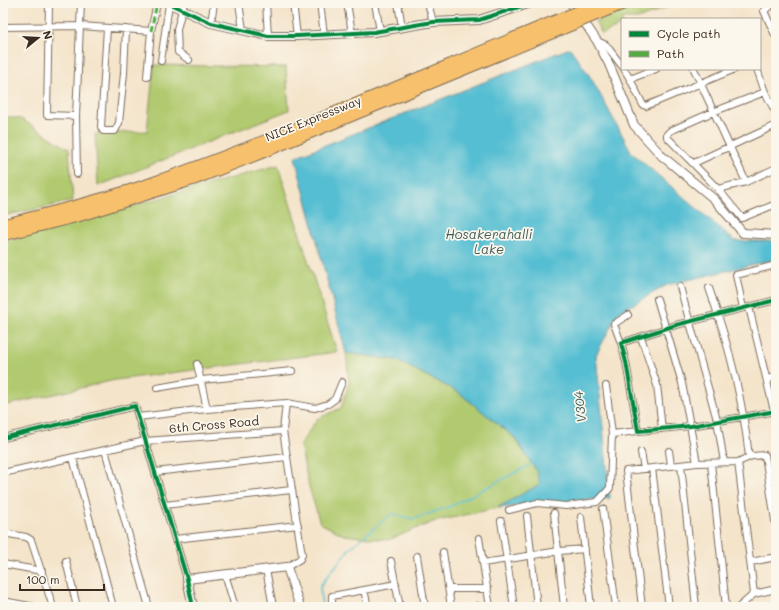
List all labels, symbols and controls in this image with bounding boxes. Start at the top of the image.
north arrow [18,18,58,58]
legend [621,18,761,70]
text: Cycle path [657,25,720,41]
text: N [40,28,56,41]
text: Path [657,45,684,61]
street label: NICE Expressway [263,91,363,145]
water label: Hosakerahalli Lake [446,225,532,257]
water label: V304 [569,390,589,424]
street label: 6th Cross Road [168,412,260,436]
scale bar [20,566,104,592]
text: 100 m [26,571,60,587]

